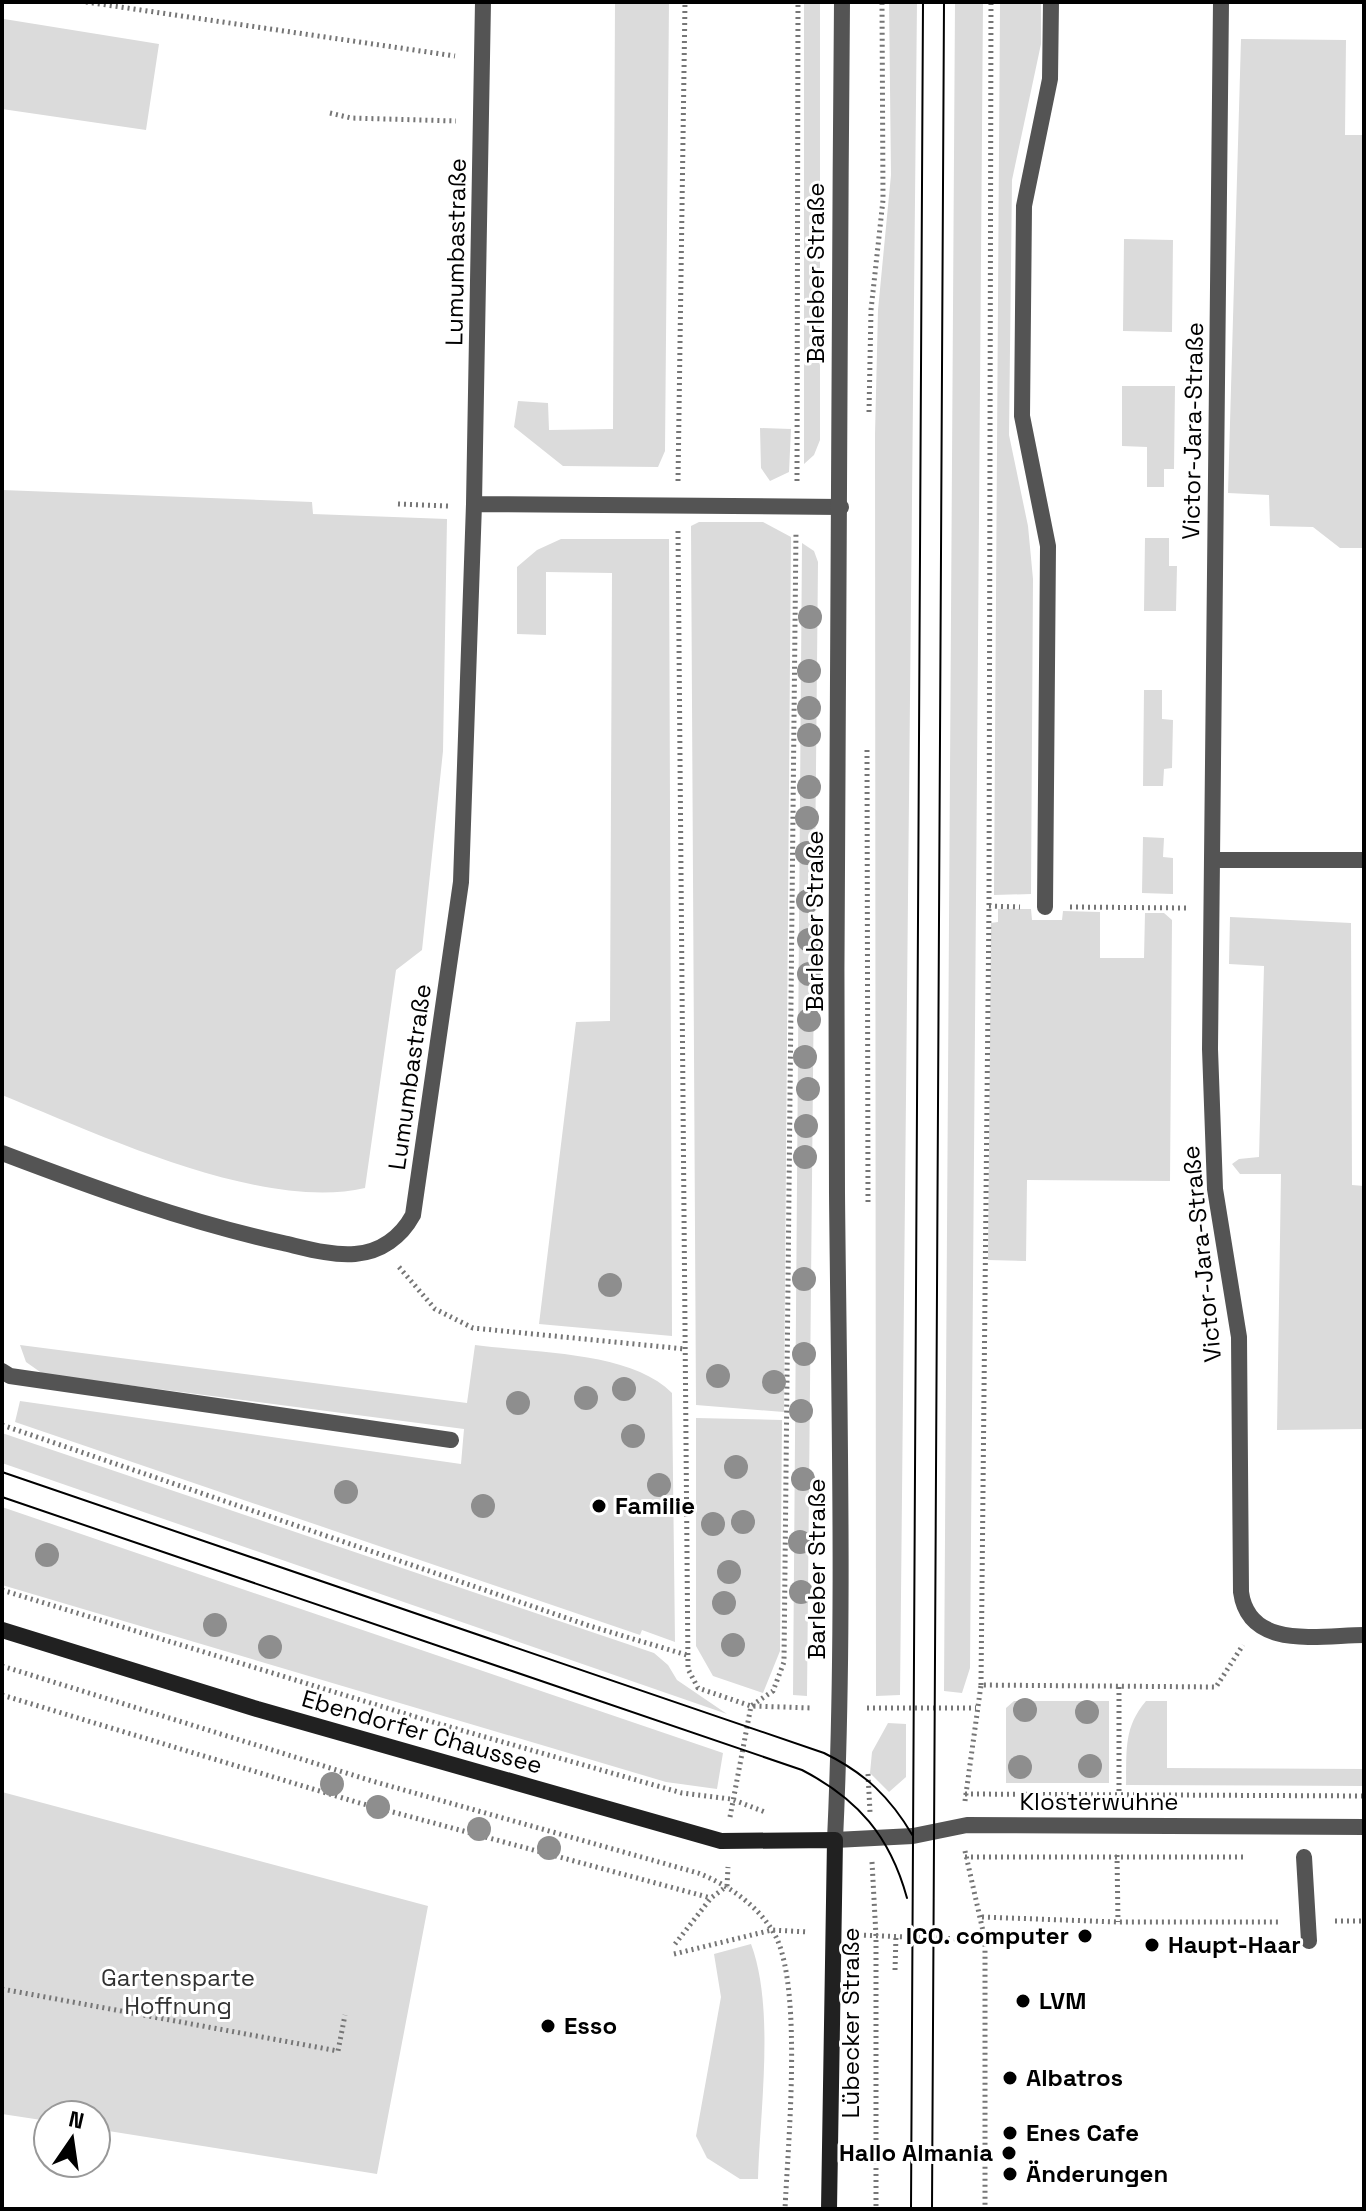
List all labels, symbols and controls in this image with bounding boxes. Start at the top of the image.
street label: Lumumbastraße [438,158,473,346]
street label: Barleber Straße [800,182,831,364]
street label: Victor-Jara-Straße [1175,322,1210,540]
street label: Barleber Straße [799,830,830,1012]
street label: Lumumbastraße [381,982,438,1172]
street label: Victor-Jara-Straße [1175,1144,1228,1364]
street label: Barleber Straße [801,1478,832,1660]
place label: Familie [615,1490,695,1521]
marker: Familie [590,1497,608,1515]
street label: Ebendorfer Chaussee [298,1682,546,1781]
street label: Klosterwuhne [1019,1786,1179,1817]
place label: ICO. computer [906,1920,1069,1951]
marker: ICO. computer [1076,1927,1094,1945]
street label: Lübecker Straße [835,1928,866,2118]
place label: Haupt-Haar [1168,1929,1301,1960]
marker: Haupt-Haar [1143,1936,1161,1954]
park label: Gartensparte Hoffnung [101,1962,255,2021]
place label: LVM [1039,1985,1086,2016]
marker: LVM [1014,1992,1032,2010]
place label: Esso [564,2010,617,2041]
marker: Esso [539,2017,557,2035]
place label: Albatros [1026,2062,1123,2093]
marker: Albatros [1001,2069,1019,2087]
north arrow [32,2099,112,2179]
text: N [66,2104,87,2135]
place label: Enes Cafe [1026,2117,1139,2148]
marker: Enes Cafe [1001,2124,1019,2142]
place label: Hallo Almania [839,2137,993,2168]
marker: Hallo Almania [1000,2144,1018,2162]
place label: Änderungen [1026,2158,1168,2189]
marker: Änderungen [1001,2165,1019,2183]

